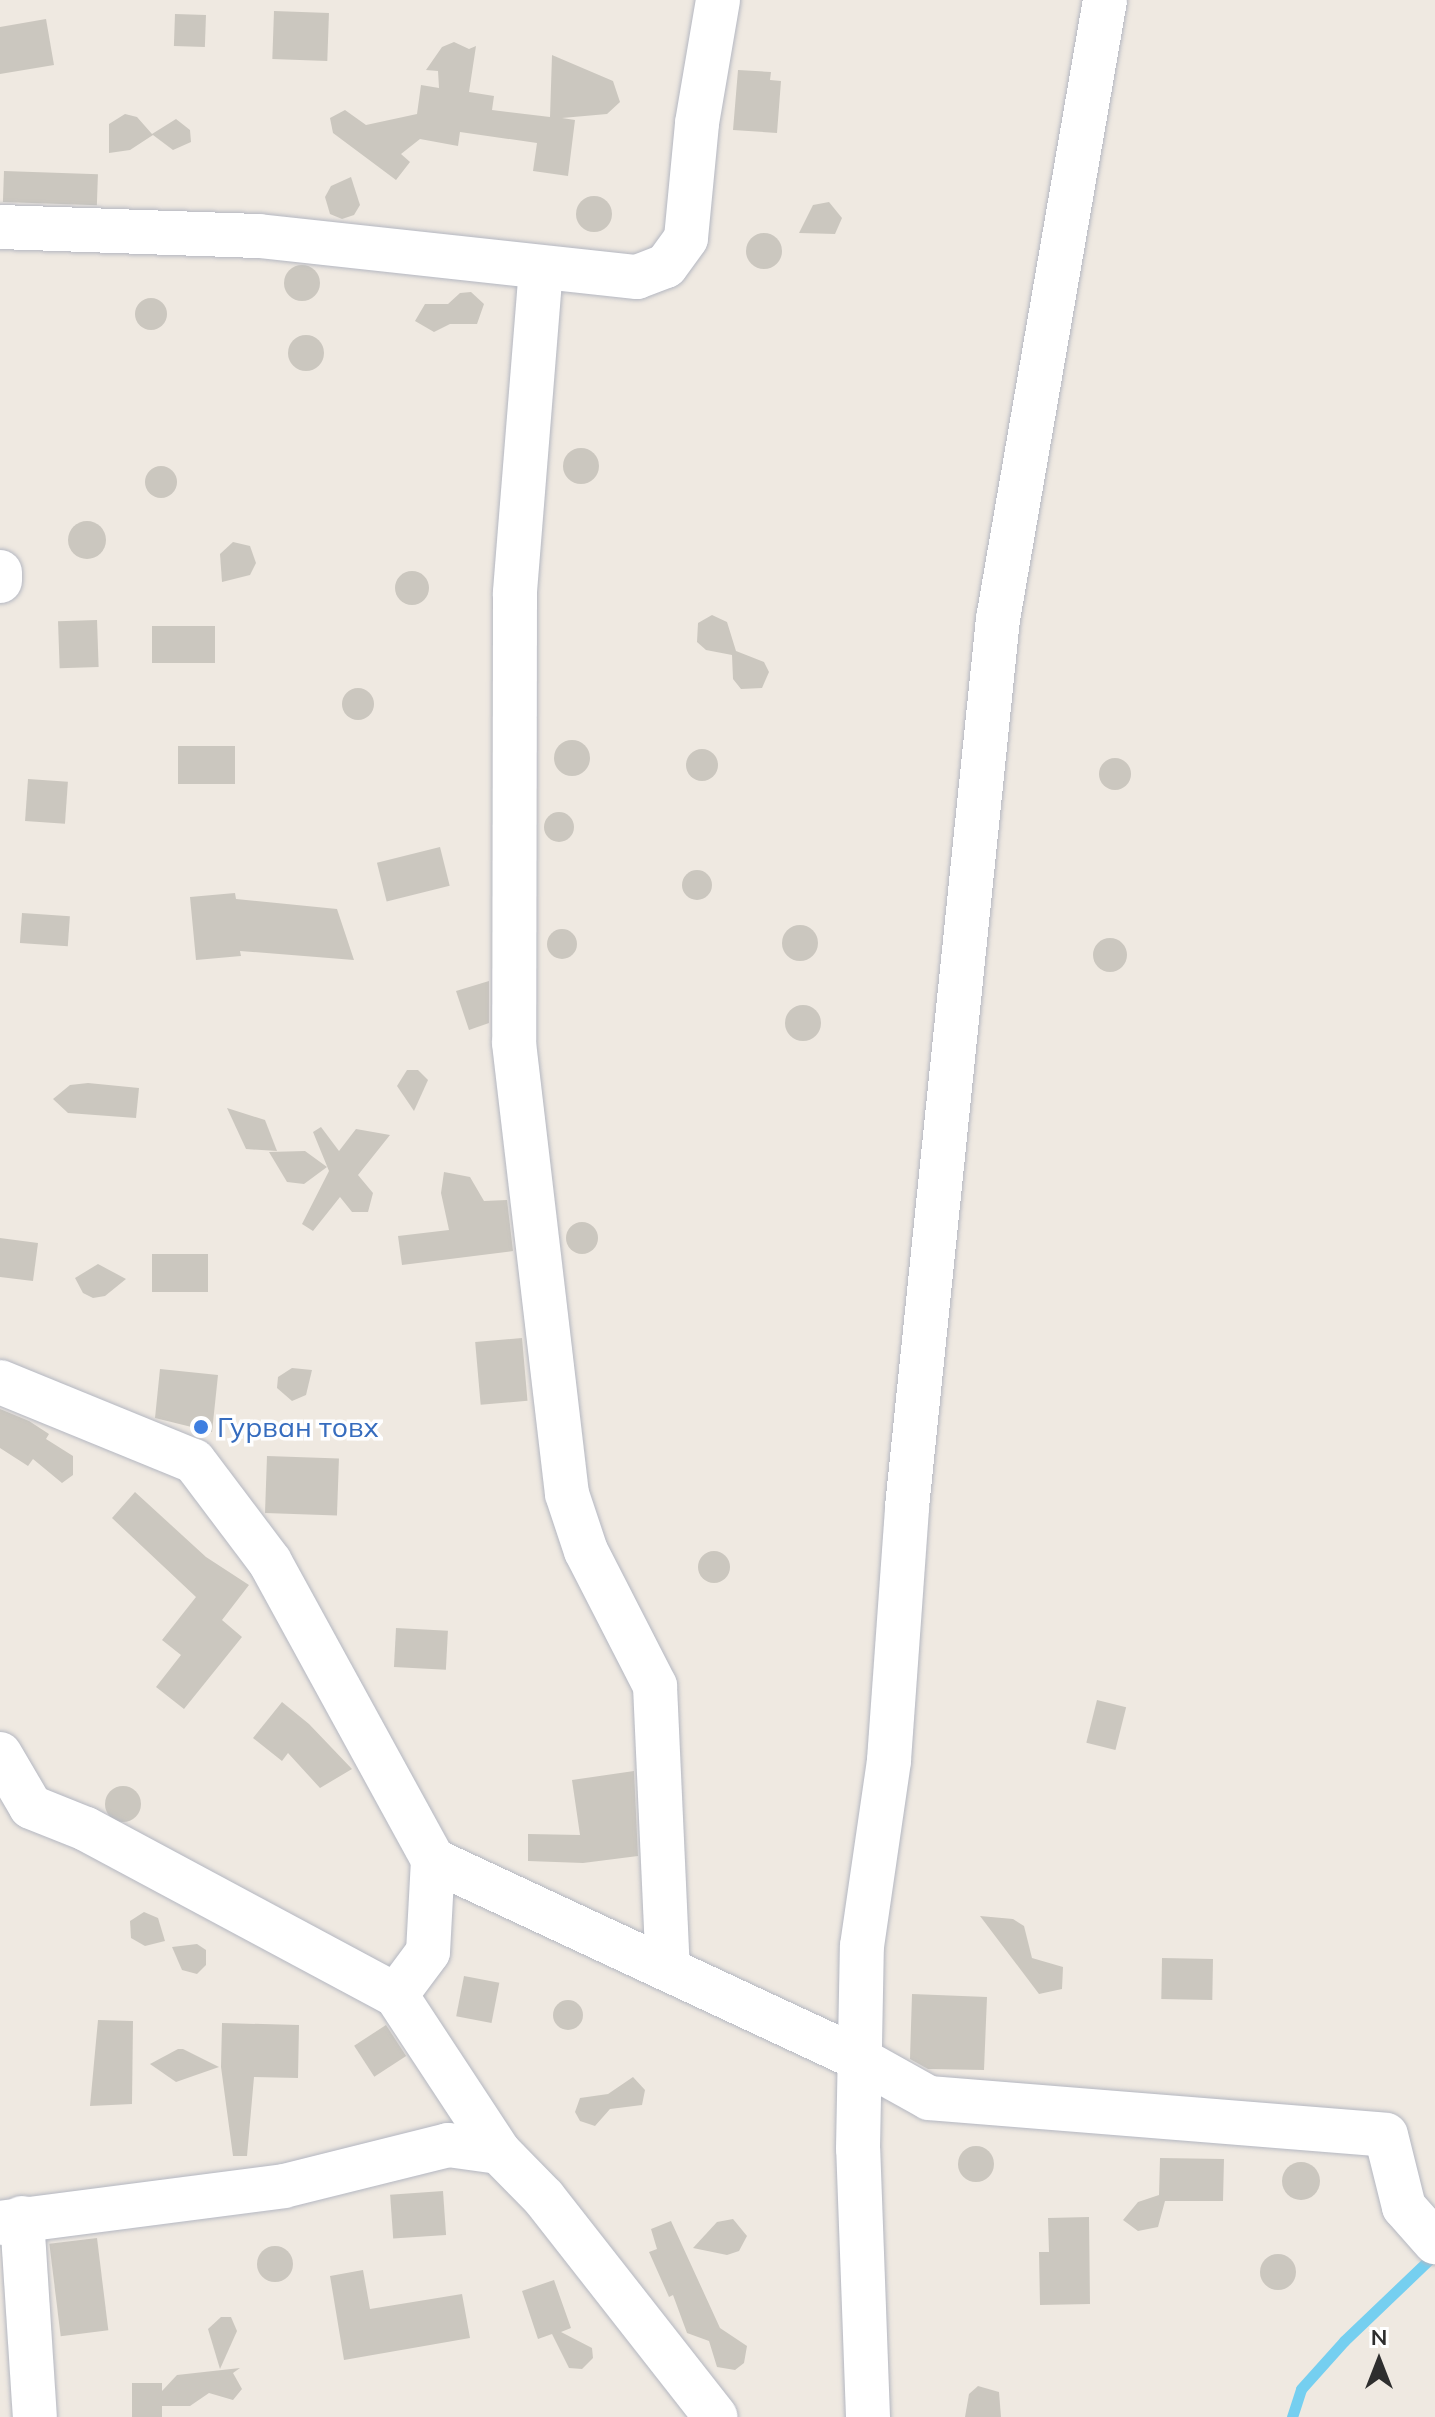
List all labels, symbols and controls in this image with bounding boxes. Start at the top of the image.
place label: Гурван товх [217,1410,379,1444]
marker: Гурван товх [192,1418,210,1436]
north arrow [1339,2321,1419,2401]
text: N [1371,2323,1387,2351]

